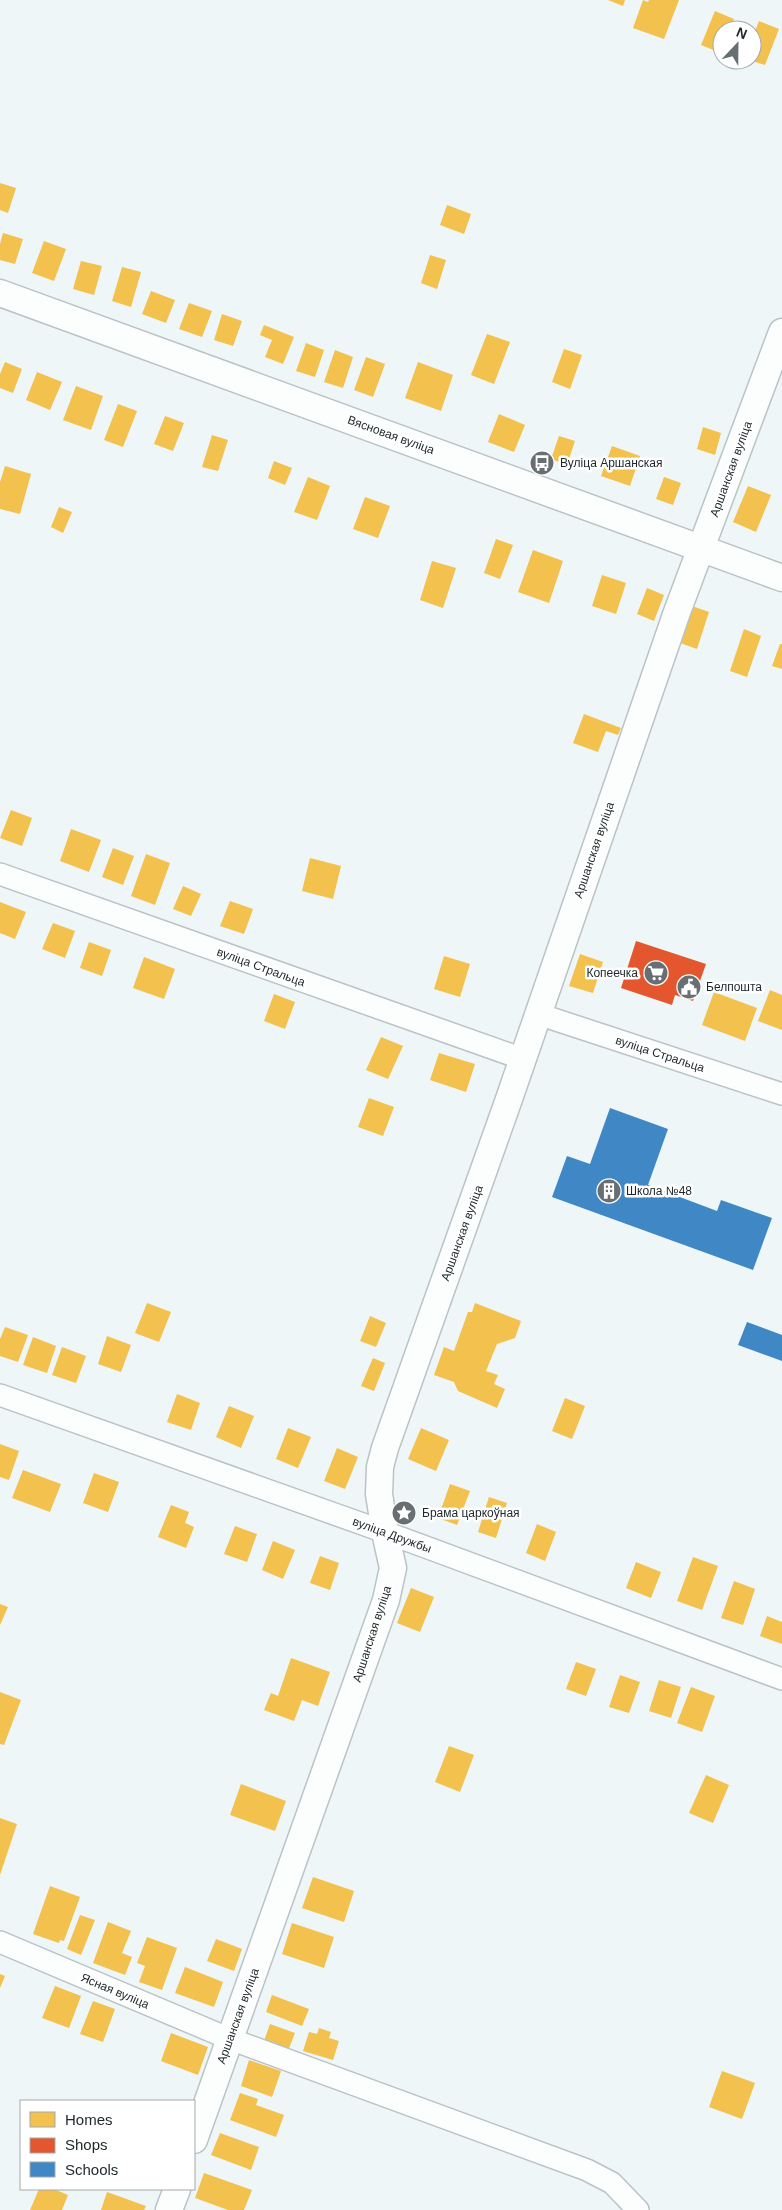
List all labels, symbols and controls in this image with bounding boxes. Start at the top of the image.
north arrow [712,20,762,70]
text: N [734,24,750,42]
street label: Вясновая вуліца [346,413,437,457]
street label: Аршанская вуліца [707,419,755,519]
bus stop icon: Вуліца Аршанская [529,450,555,476]
place label: Вуліца Аршанская [560,456,662,470]
street label: Аршанская вуліца [571,800,617,900]
street label: вуліца Стральца [215,945,307,990]
supermarket icon: Копеечка [643,960,669,986]
place label: Копеечка [586,966,638,980]
public building icon: Белпошта [676,974,702,1000]
place label: Белпошта [706,980,762,994]
street label: вуліца Стральца [614,1033,707,1075]
building icon: Школа №48 [596,1178,622,1204]
street label: Аршанская вуліца [438,1183,486,1283]
place label: Школа №48 [626,1184,692,1198]
place icon: Брама царкоўная [391,1500,417,1526]
place label: Брама царкоўная [422,1506,520,1520]
street label: вуліца Дружбы [351,1514,433,1556]
street label: Аршанская вуліца [350,1584,394,1684]
street label: Аршанская вуліца [214,1966,262,2066]
street label: Ясная вуліца [79,1970,152,2012]
legend [20,2100,195,2190]
text: Homes [65,2111,113,2128]
text: Shops [65,2136,108,2153]
text: Schools [65,2161,118,2178]

